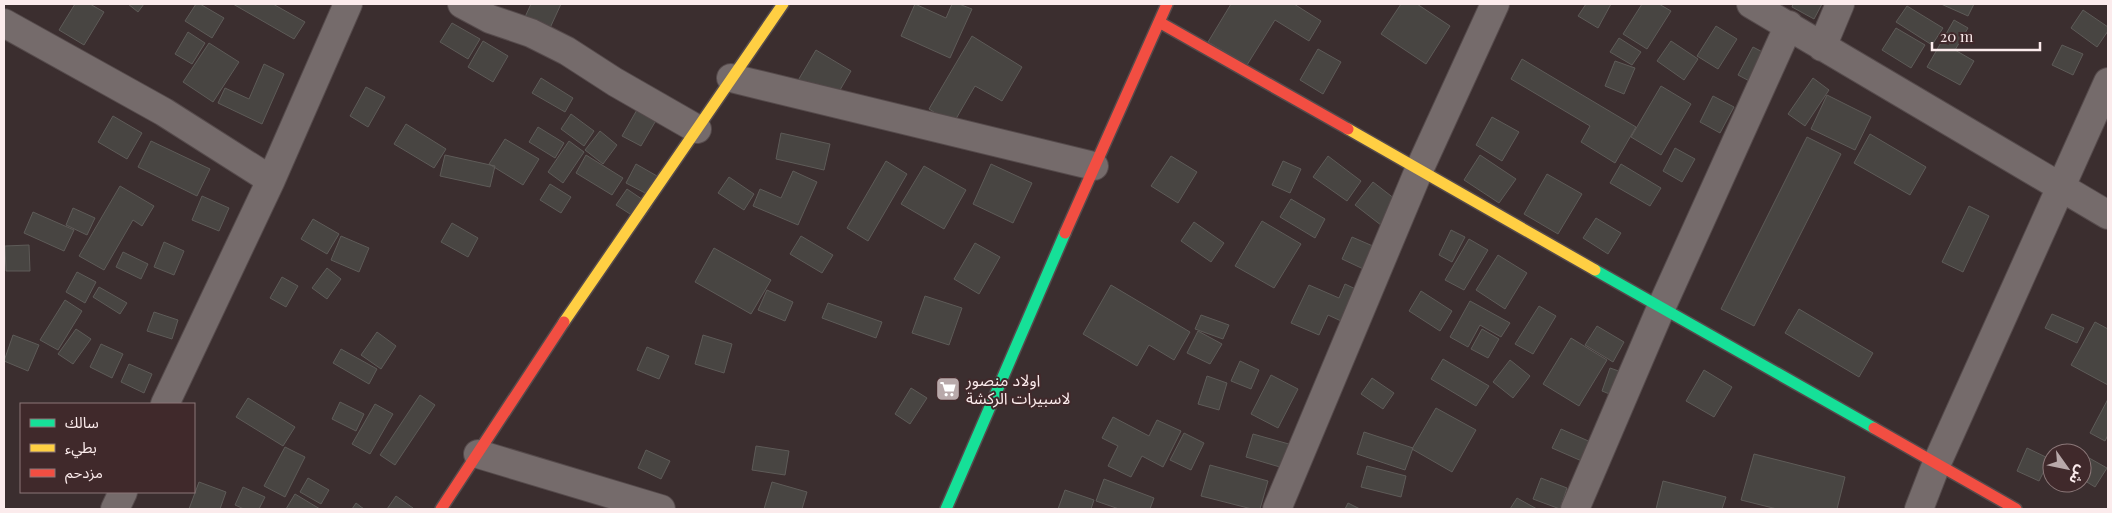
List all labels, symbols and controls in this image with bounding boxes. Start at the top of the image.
scale bar [1932,20,2040,52]
text: 20 m [1940,26,1974,46]
place label: اولاد منصور لاسبيرات الركشة [965,369,1071,408]
supermarket icon: اولاد منصور لاسبيرات الركشة [935,376,961,402]
legend [20,403,195,493]
text: سالك [65,412,99,432]
text: بطيء [65,437,97,459]
north arrow [2042,443,2092,493]
text: مزدحم [65,462,103,484]
text: ش [2065,462,2092,489]

